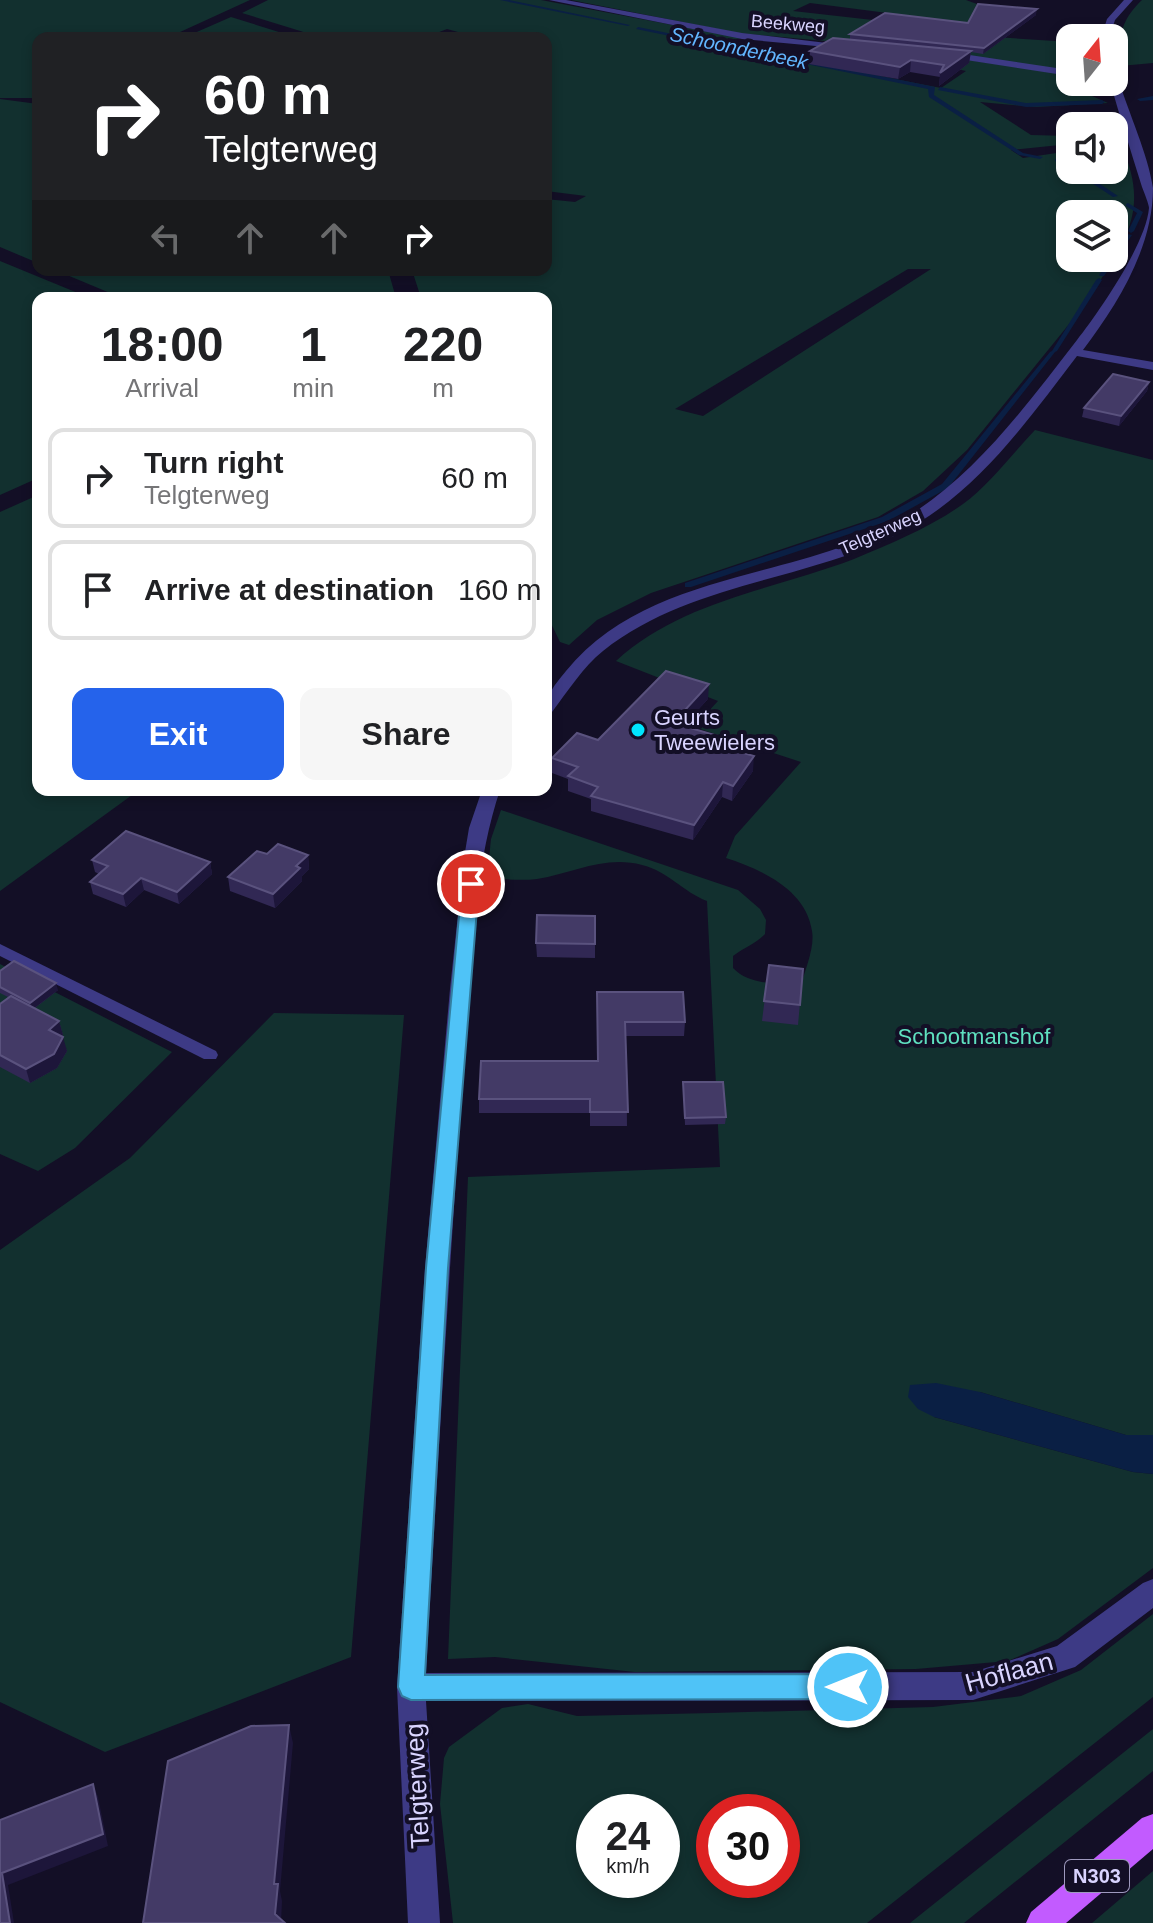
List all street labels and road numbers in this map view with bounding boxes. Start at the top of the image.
street label: Beekweg [750,11,826,37]
street label: Telgterweg [836,505,924,559]
street label: Hoflaan [962,1646,1056,1698]
street label: Telgterweg [399,1722,435,1850]
road number: N303 [1065,1860,1129,1892]

